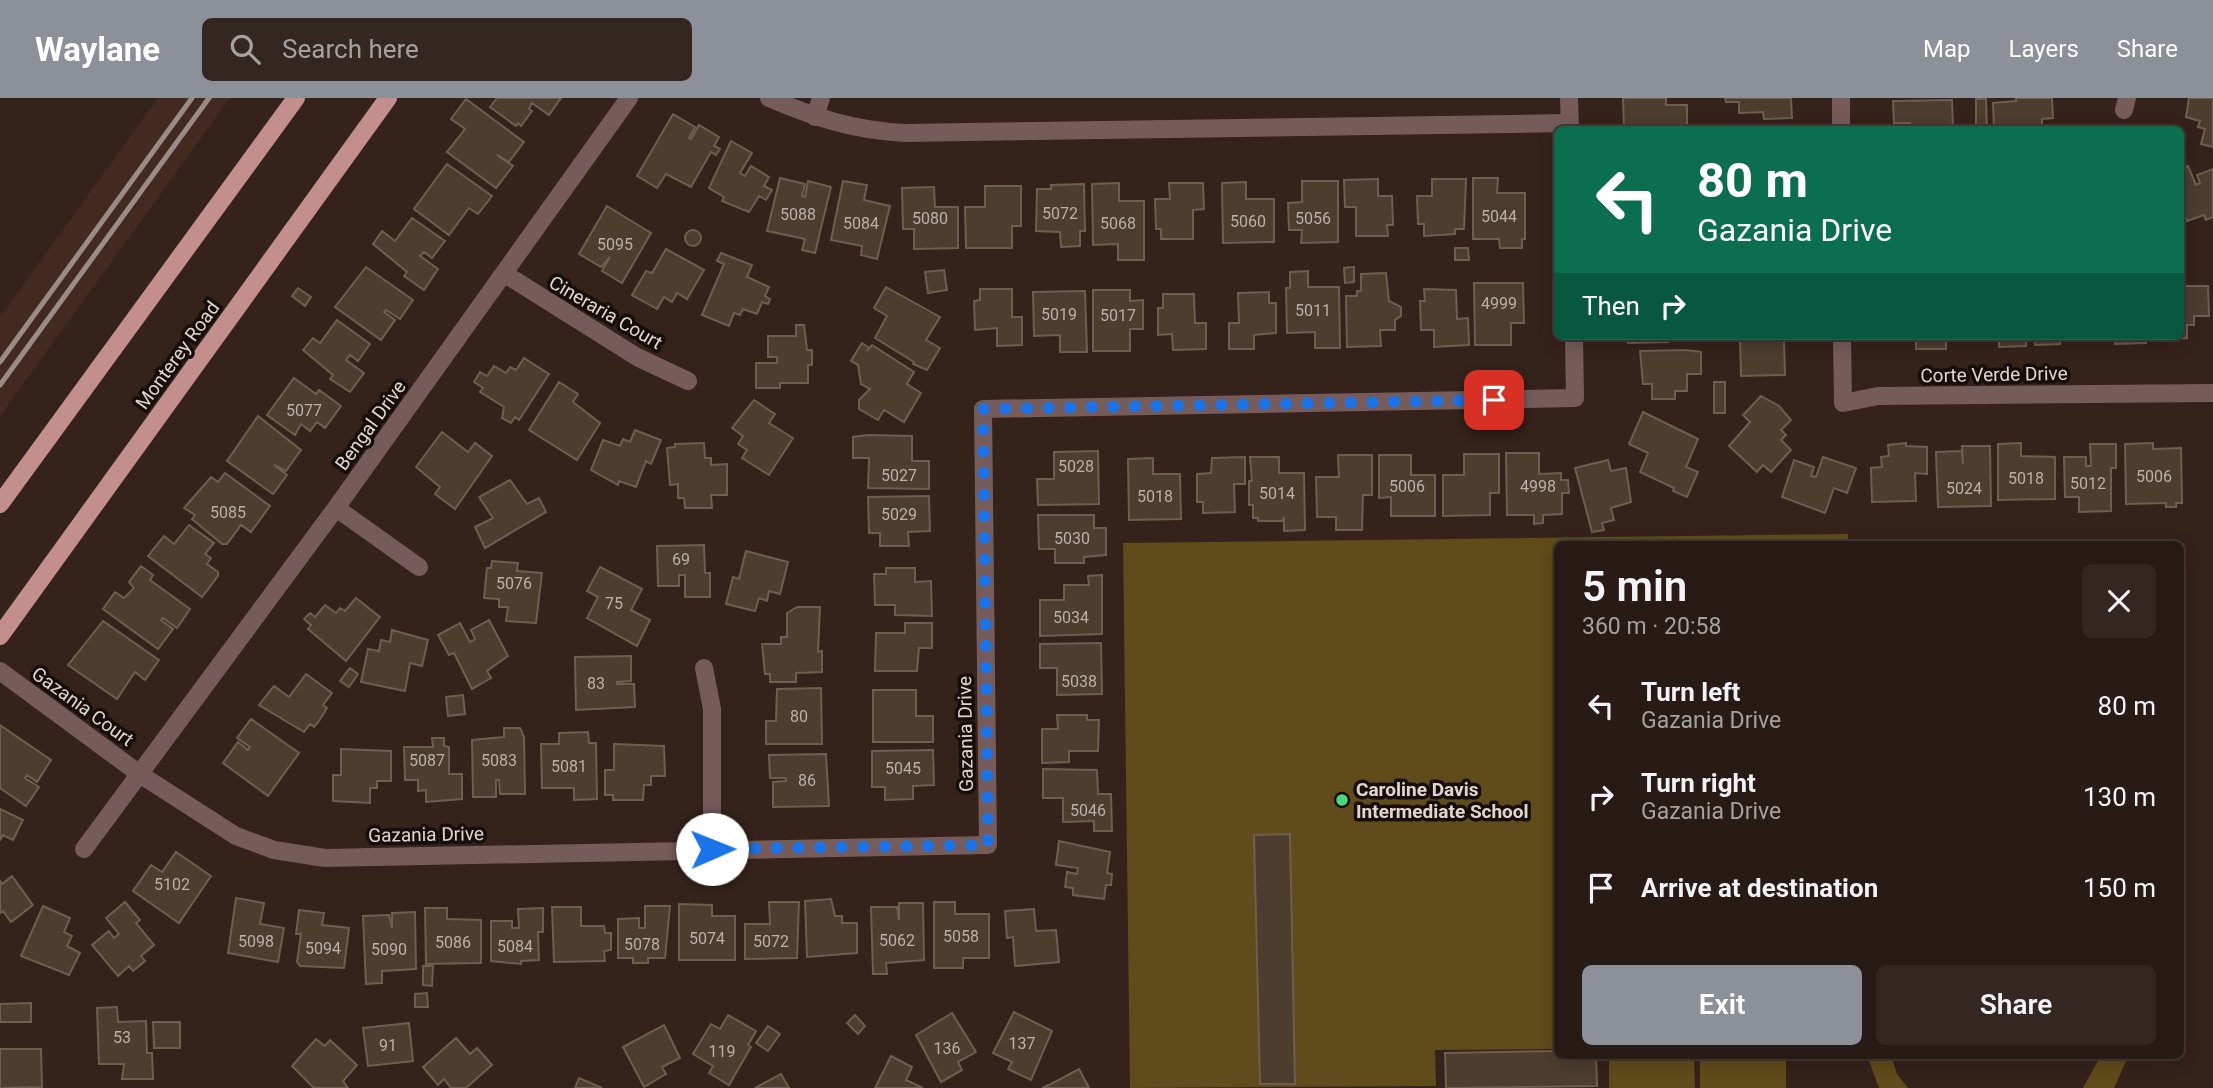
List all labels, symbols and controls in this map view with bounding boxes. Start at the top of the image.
search box [202,18,692,81]
text: Waylane [35,30,160,69]
icon: search [226,30,264,68]
text: Search here [282,34,419,64]
text: Map [1923,35,1971,63]
text: Layers [2009,35,2079,63]
text: Share [2117,35,2178,63]
text: 80 m [1697,152,1808,209]
icon: left [1582,154,1673,245]
house number: 5072 [1042,204,1078,223]
house number: 5088 [780,205,816,224]
house number: 5044 [1481,207,1517,226]
house number: 5080 [912,209,948,228]
house number: 5056 [1295,209,1331,228]
text: Gazania Drive [1697,211,1892,249]
house number: 5060 [1230,212,1266,231]
house number: 5084 [843,214,879,233]
house number: 5068 [1100,214,1136,233]
house number: 5095 [597,235,633,254]
street label: Cineraria Court [545,271,666,354]
icon: right [1654,287,1692,325]
text: Then [1582,291,1640,321]
house number: 4999 [1481,294,1517,313]
street label: Monterey Road [131,297,224,414]
house number: 5011 [1295,301,1331,320]
house number: 5019 [1041,305,1077,324]
house number: 5017 [1100,306,1136,325]
street label: Corte Verde Drive [1920,362,2068,387]
pin [1464,370,1524,430]
street label: Bengal Drive [330,376,411,475]
icon: arrive [1475,381,1513,419]
house number: 5077 [286,401,322,420]
house number: 5028 [1058,457,1094,476]
house number: 5027 [881,466,917,485]
house number: 5006 [2136,467,2172,486]
house number: 5018 [2008,469,2044,488]
house number: 5012 [2070,474,2106,493]
house number: 5006 [1389,477,1425,496]
house number: 4998 [1520,477,1556,496]
house number: 5024 [1946,479,1982,498]
house number: 5014 [1259,484,1295,503]
house number: 5018 [1137,487,1173,506]
house number: 5085 [210,503,246,522]
house number: 5029 [881,505,917,524]
house number: 5030 [1054,529,1090,548]
house number: 69 [672,550,690,569]
text: 5 min [1582,562,1687,611]
button: close [2082,564,2156,638]
house number: 5076 [496,574,532,593]
house number: 75 [605,594,623,613]
house number: 5034 [1053,608,1089,627]
text: 360 m · 20:58 [1582,613,1721,640]
street label: Gazania Court [27,662,138,751]
house number: 5038 [1061,672,1097,691]
house number: 83 [587,674,605,693]
street label: Gazania Drive [953,676,978,792]
text: Turn left [1641,677,1740,707]
icon: left [1582,687,1620,725]
text: 80 m [2098,691,2156,721]
house number: 80 [790,707,808,726]
text: Gazania Drive [1641,707,1781,734]
house number: 5087 [409,751,445,770]
house number: 5083 [481,751,517,770]
house number: 5081 [551,757,587,776]
house number: 5045 [885,759,921,778]
text: Turn right [1641,768,1756,798]
house number: 86 [798,771,816,790]
place label: Caroline Davis Intermediate School [1356,778,1529,823]
icon: right [1582,778,1620,816]
text: 130 m [2083,782,2156,812]
marker: Caroline Davis Intermediate School [1334,792,1350,808]
text: Gazania Drive [1641,798,1781,825]
house number: 5046 [1070,801,1106,820]
position arrow [675,812,749,886]
street label: Gazania Drive [368,822,484,847]
icon: arrive [1582,869,1620,907]
text: Arrive at destination [1641,873,1878,903]
text: 150 m [2083,873,2156,903]
house number: 5102 [154,875,190,894]
house number: 5058 [943,927,979,946]
house number: 5074 [689,929,725,948]
house number: 5062 [879,931,915,950]
house number: 5098 [238,932,274,951]
house number: 5072 [753,932,789,951]
house number: 5086 [435,933,471,952]
house number: 5078 [624,935,660,954]
house number: 5084 [497,937,533,956]
house number: 5094 [305,939,341,958]
house number: 5090 [371,940,407,959]
button: Exit [1582,965,1862,1045]
button: Share [1876,965,2156,1045]
house number: 53 [113,1028,131,1047]
house number: 137 [1009,1034,1035,1053]
house number: 91 [379,1036,397,1055]
house number: 136 [934,1039,960,1058]
house number: 119 [709,1042,735,1061]

